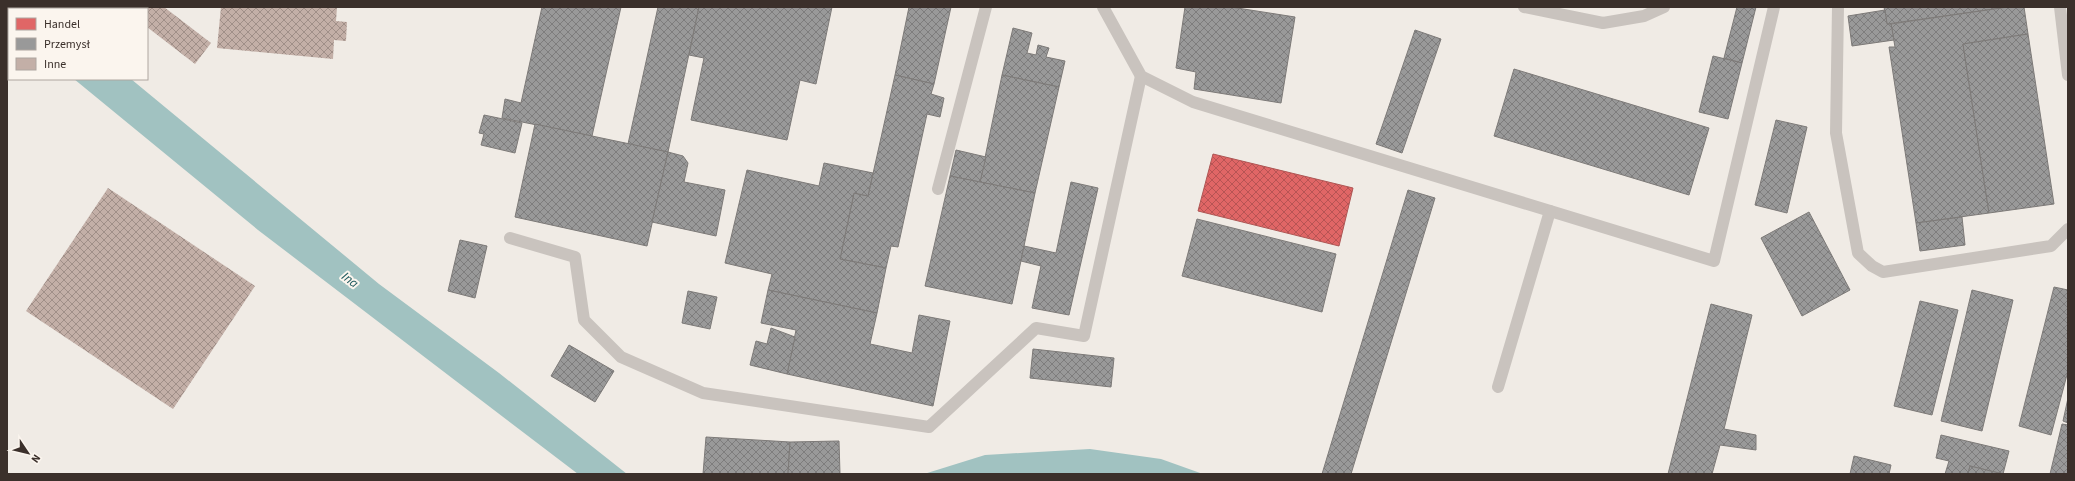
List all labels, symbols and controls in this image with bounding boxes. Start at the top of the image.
legend [8,8,148,80]
text: Handel [44,16,80,33]
text: Przemysł [44,36,90,53]
text: Inne [44,56,66,73]
water label: Ina [338,268,362,292]
north arrow [8,433,48,473]
text: N [28,451,44,466]

